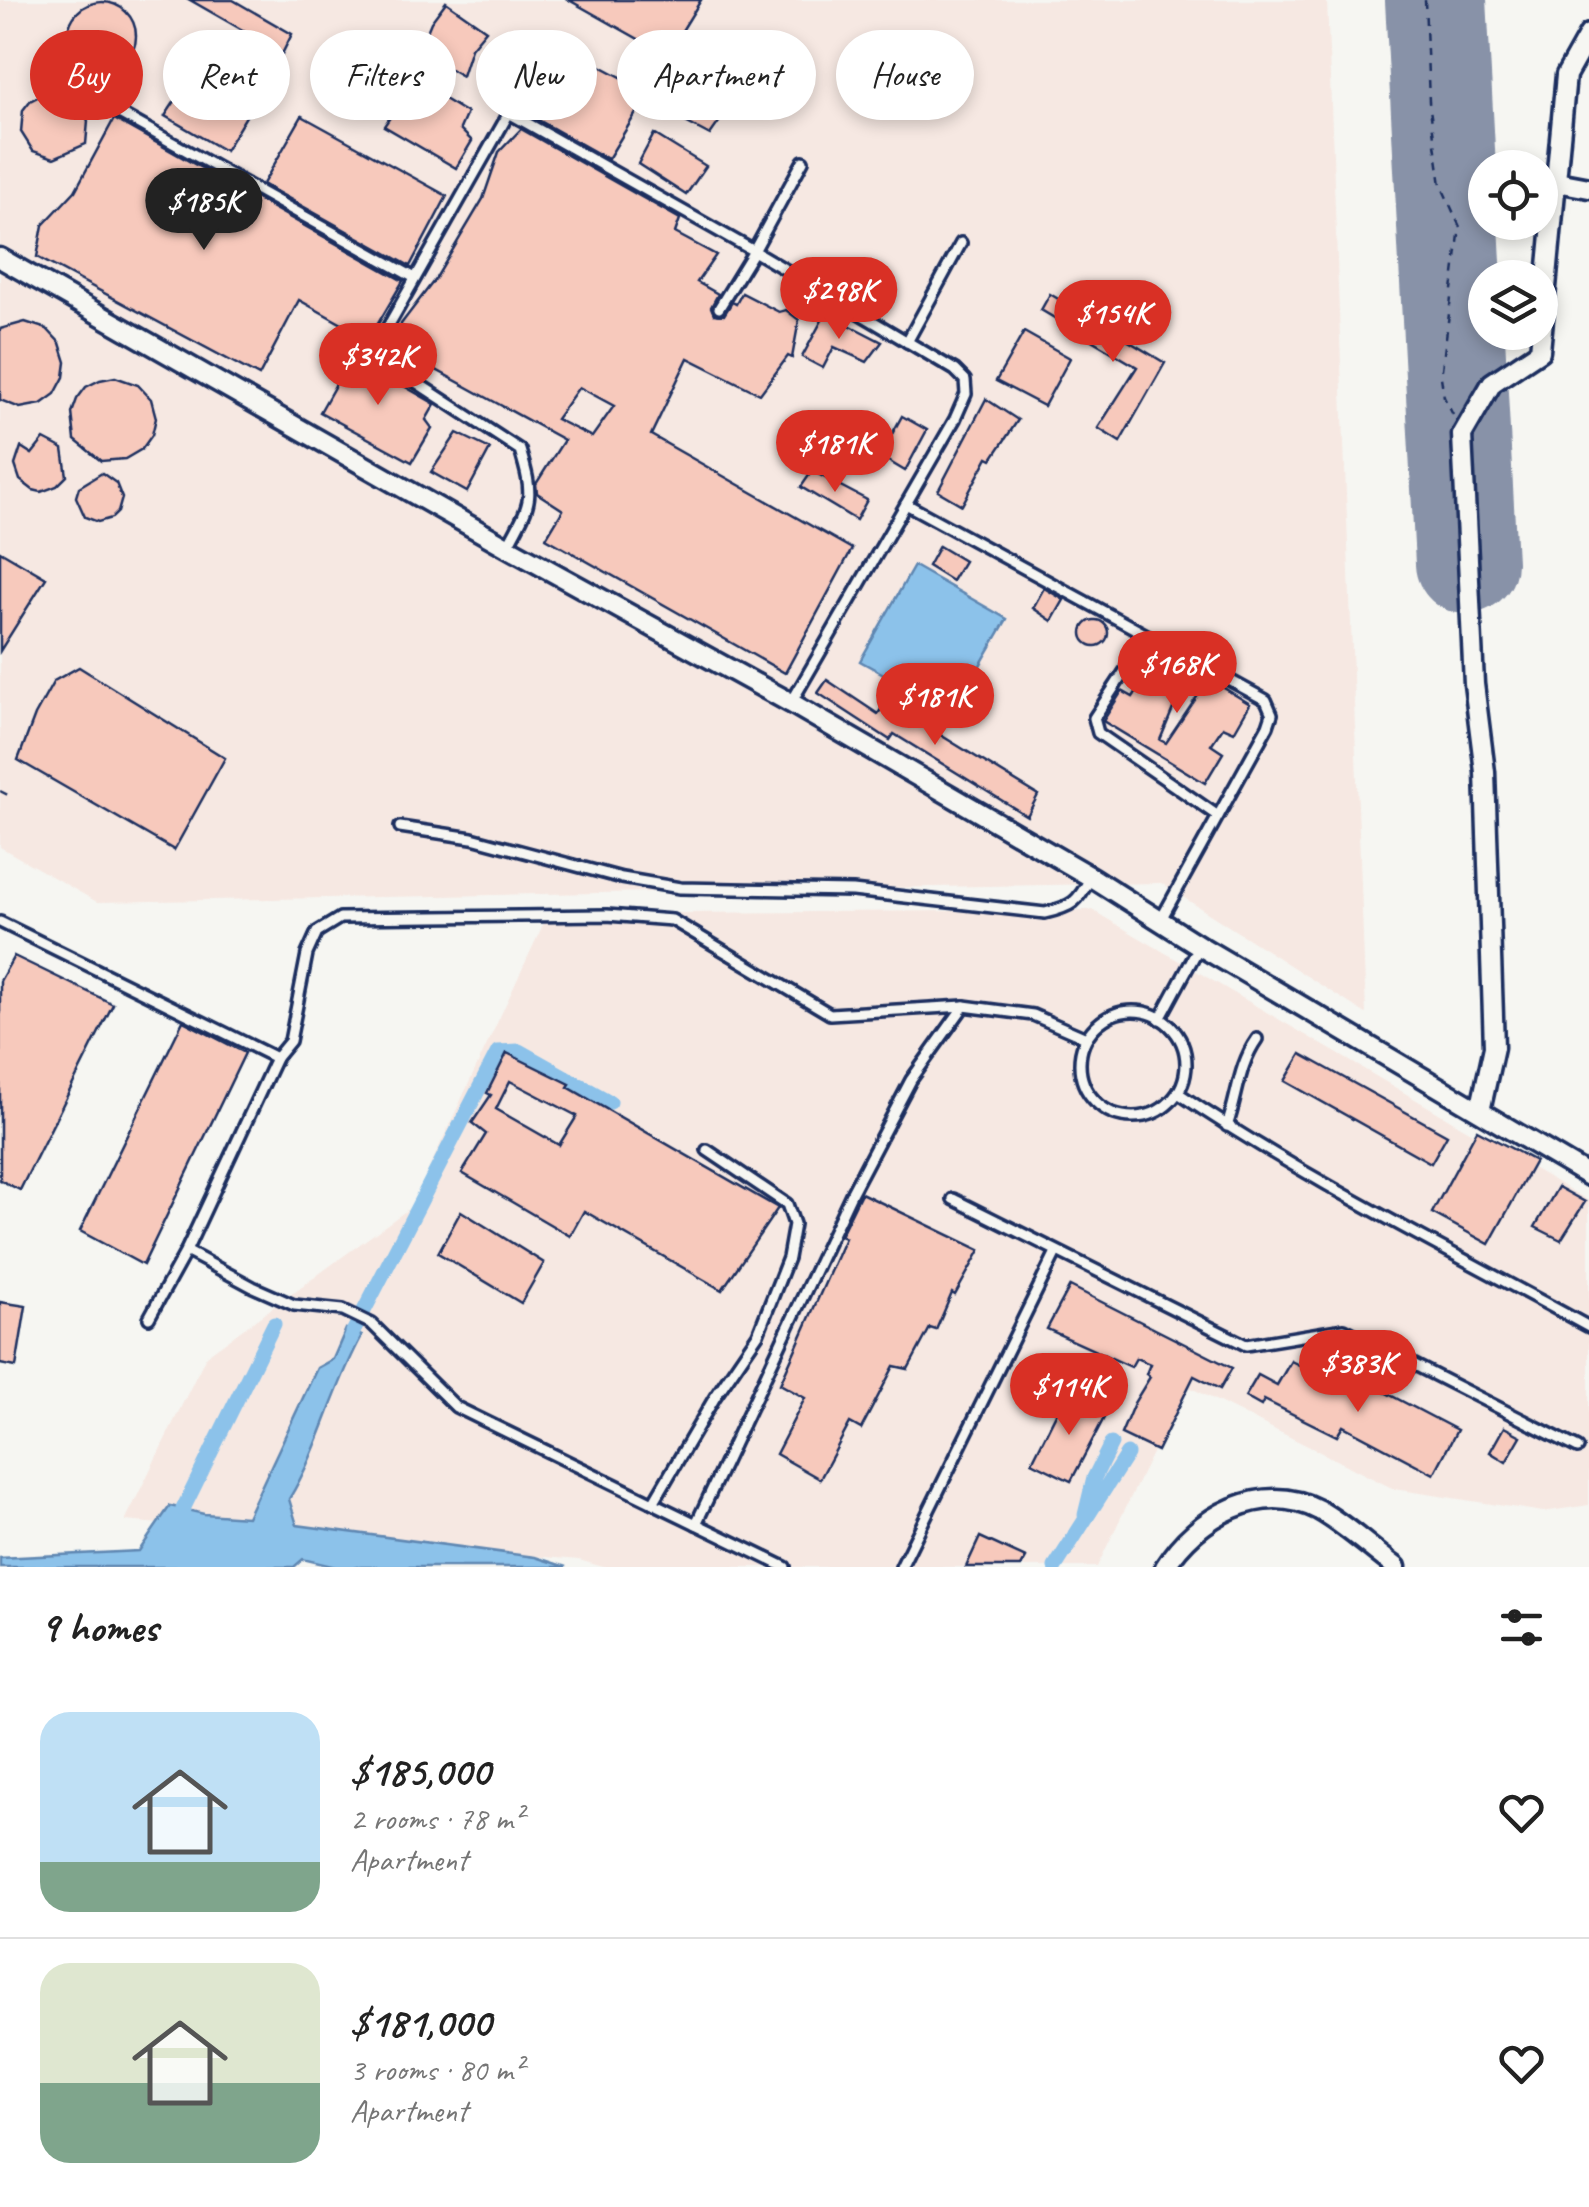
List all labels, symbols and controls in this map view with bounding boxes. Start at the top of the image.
chip: Buy [30,30,143,120]
chip: Rent [163,30,290,120]
chip: Filters [310,30,456,120]
chip: New [476,30,597,120]
chip: Apartment [617,30,816,120]
chip: House [836,30,974,120]
map controls [1468,150,1558,350]
button: locate [1468,150,1558,240]
pin: $185K [134,168,274,253]
text: $185K [167,180,241,221]
pin: $298K [769,257,909,342]
button: layers [1468,260,1558,350]
text: $298K [802,269,876,310]
pin: $154K [1043,280,1183,365]
text: $154K [1076,292,1150,333]
pin: $342K [308,323,448,408]
text: $342K [341,335,415,376]
pin: $181K [765,410,905,495]
text: $181K [798,422,872,463]
pin: $168K [1107,631,1247,716]
text: $168K [1140,643,1214,684]
pin: $181K [865,663,1005,748]
text: $181K [898,675,972,716]
pin: $383K [1288,1330,1428,1415]
text: $383K [1321,1342,1395,1383]
pin: $114K [999,1353,1139,1438]
text: $114K [1032,1365,1106,1406]
icon: filters [1494,1600,1549,1655]
text: 9 homes [40,1601,158,1654]
text: $185,000 [350,1745,490,1798]
icon: home [120,1752,240,1872]
icon: heart [1494,1785,1549,1840]
text: 2 rooms · 78 m² [350,1798,523,1839]
text: Apartment [350,1839,468,1880]
text: $181,000 [350,1996,491,2049]
icon: home [120,2003,240,2123]
icon: heart [1494,2036,1549,2091]
text: 3 rooms · 80 m² [350,2049,523,2090]
text: Apartment [350,2090,468,2131]

